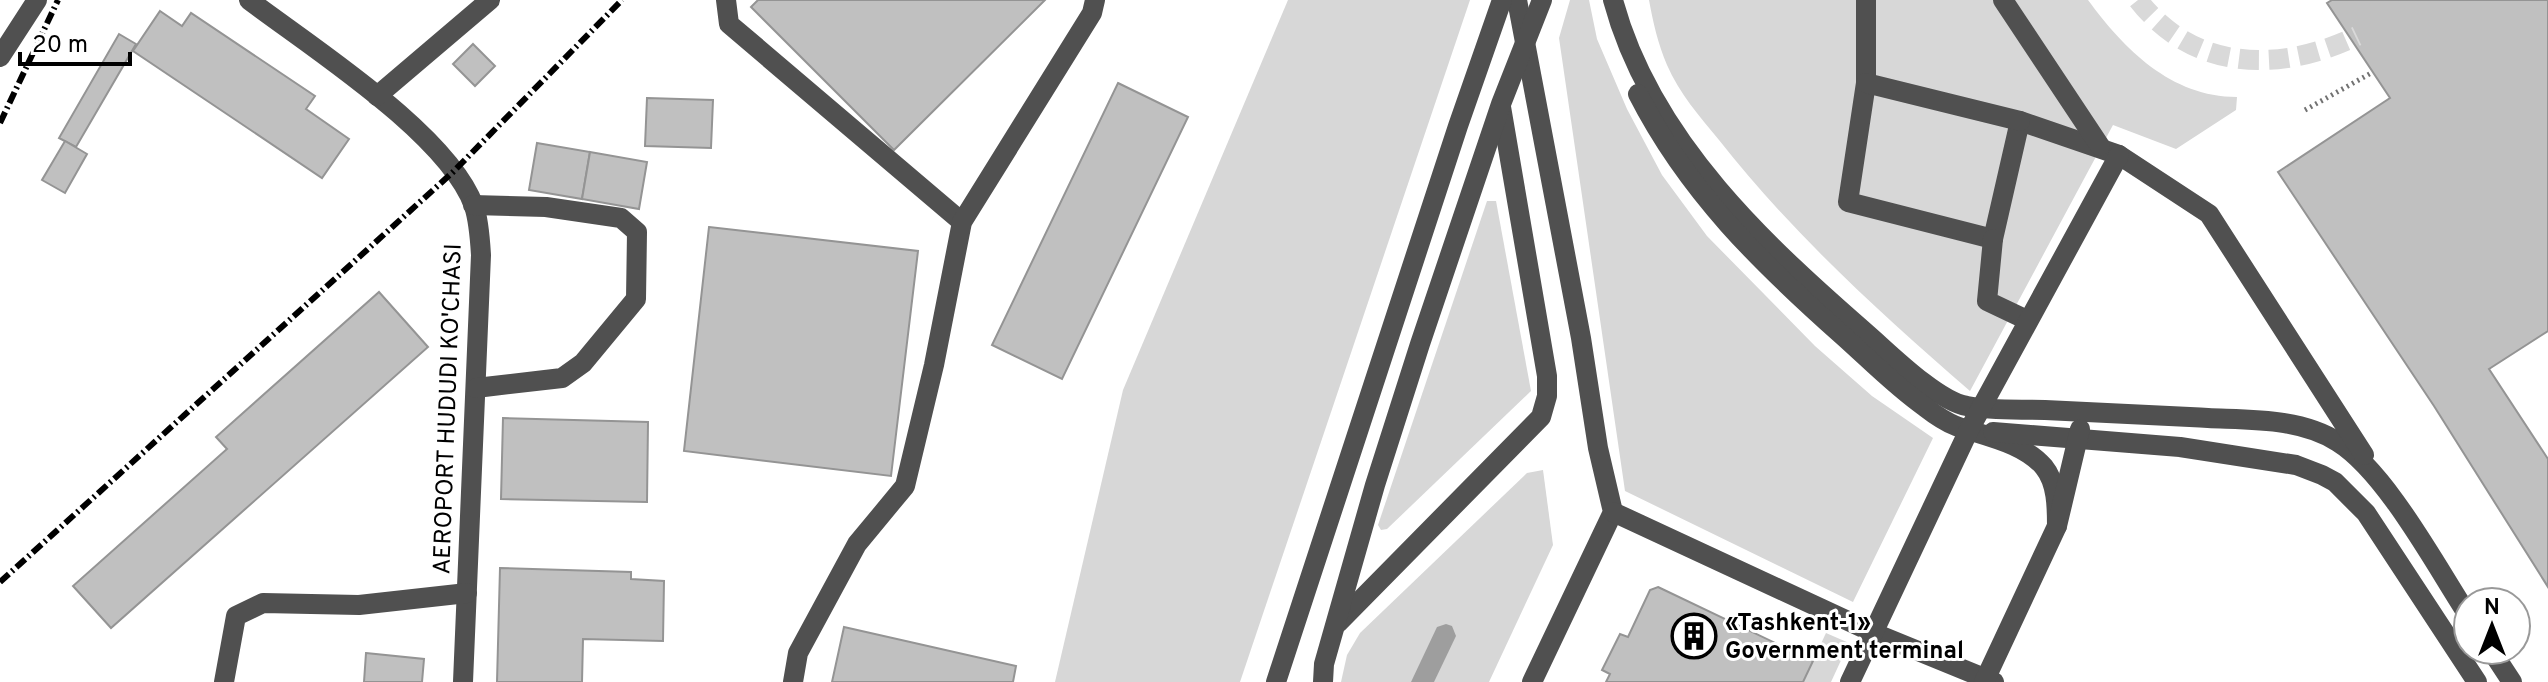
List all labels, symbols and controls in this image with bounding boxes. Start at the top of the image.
scale bar [20,16,130,66]
text: 20 m [32,31,88,61]
street label: AEROPORT HUDUDI KO'CHASI [428,243,470,575]
north arrow [2452,586,2532,666]
text: N [2484,595,2500,622]
place label: «Tashkent-1» Government terminal [1725,609,1964,667]
building icon: «Tashkent-1» Government terminal [1670,612,1718,660]

